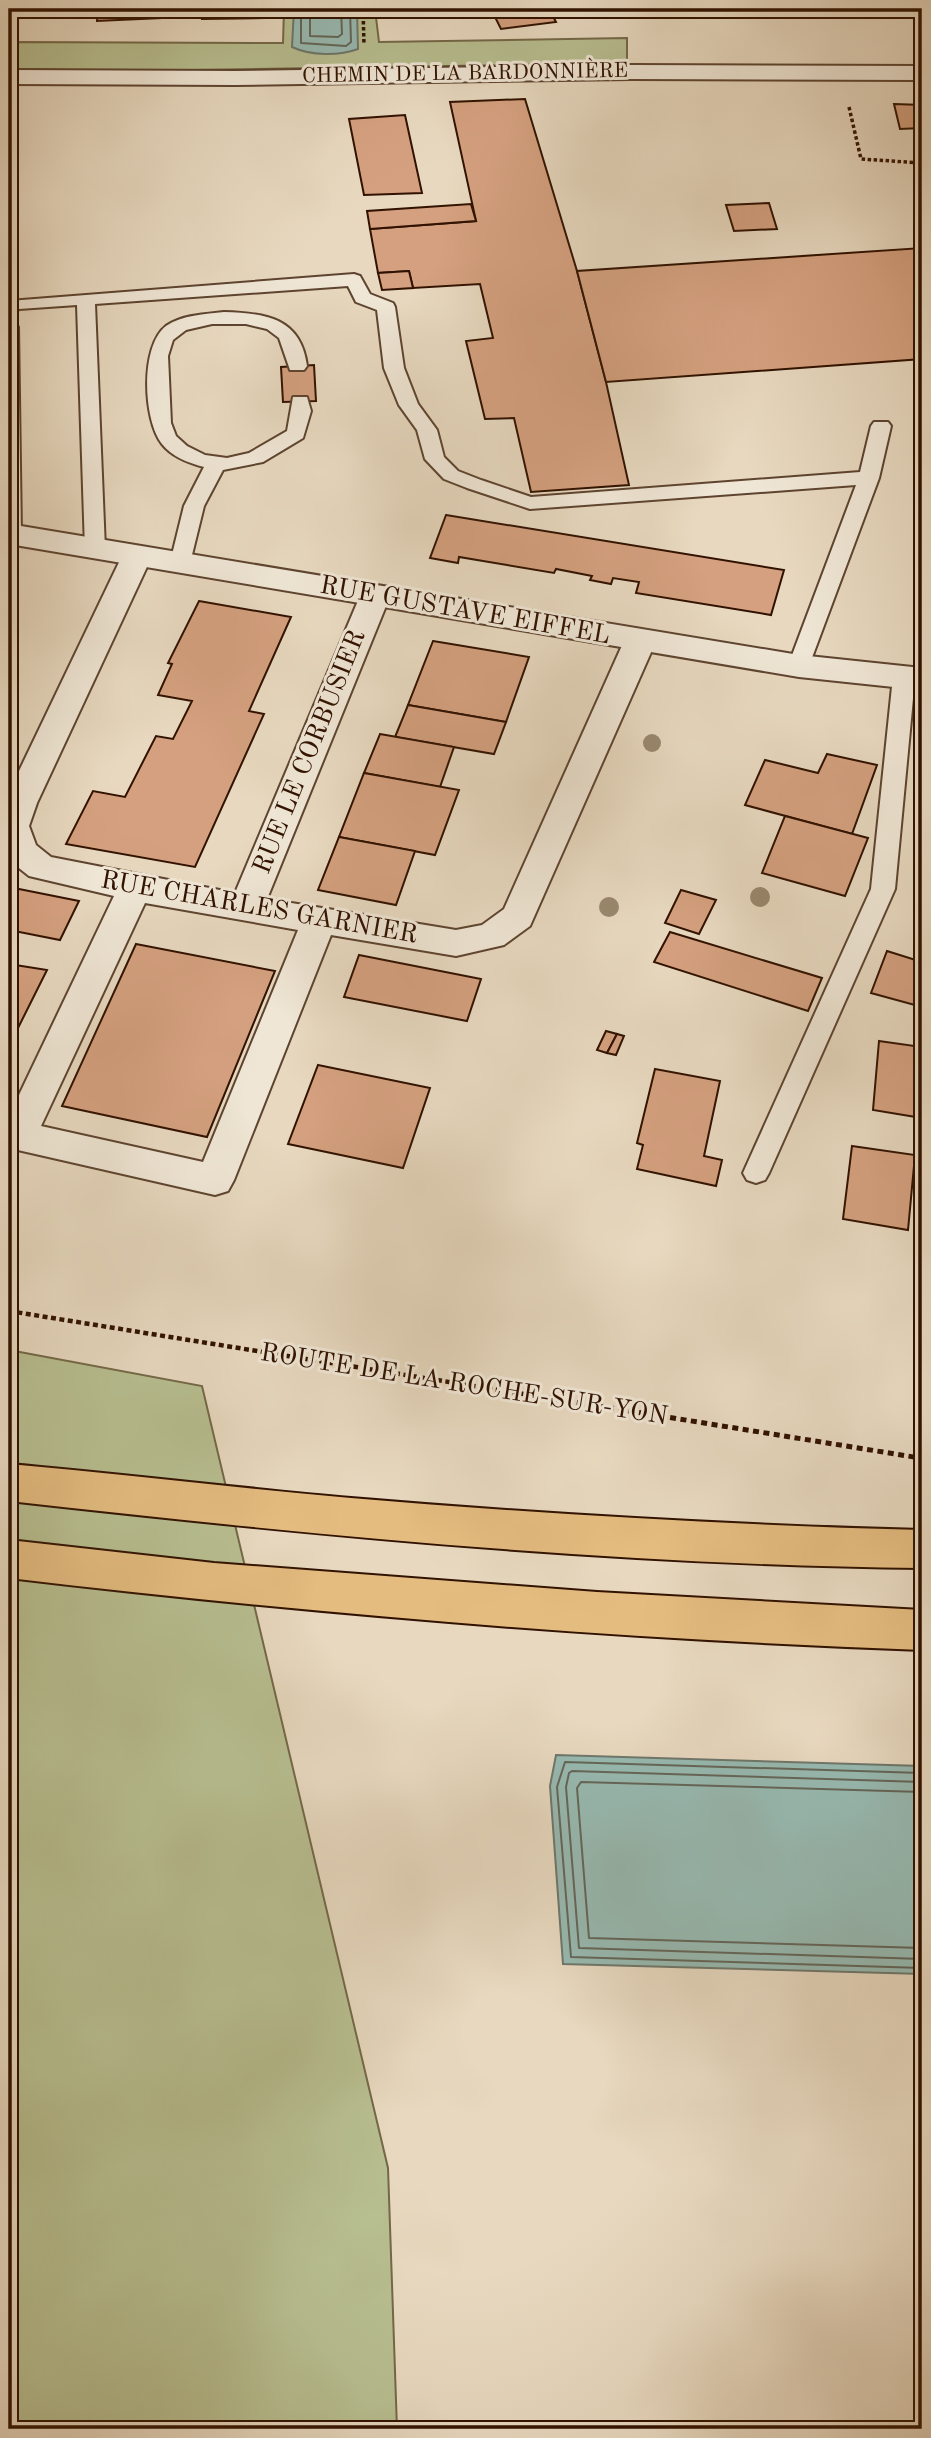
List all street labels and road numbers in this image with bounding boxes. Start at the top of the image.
street label: CHEMIN DE LA BARDONNIÈRE [302,57,628,87]
street label: RUE GUSTAVE EIFFEL [318,573,612,649]
street label: RUE LE CORBUSIER [249,626,371,878]
street label: RUE CHARLES GARNIER [98,867,420,949]
street label: ROUTE DE LA ROCHE-SUR-YON [258,1340,670,1430]

